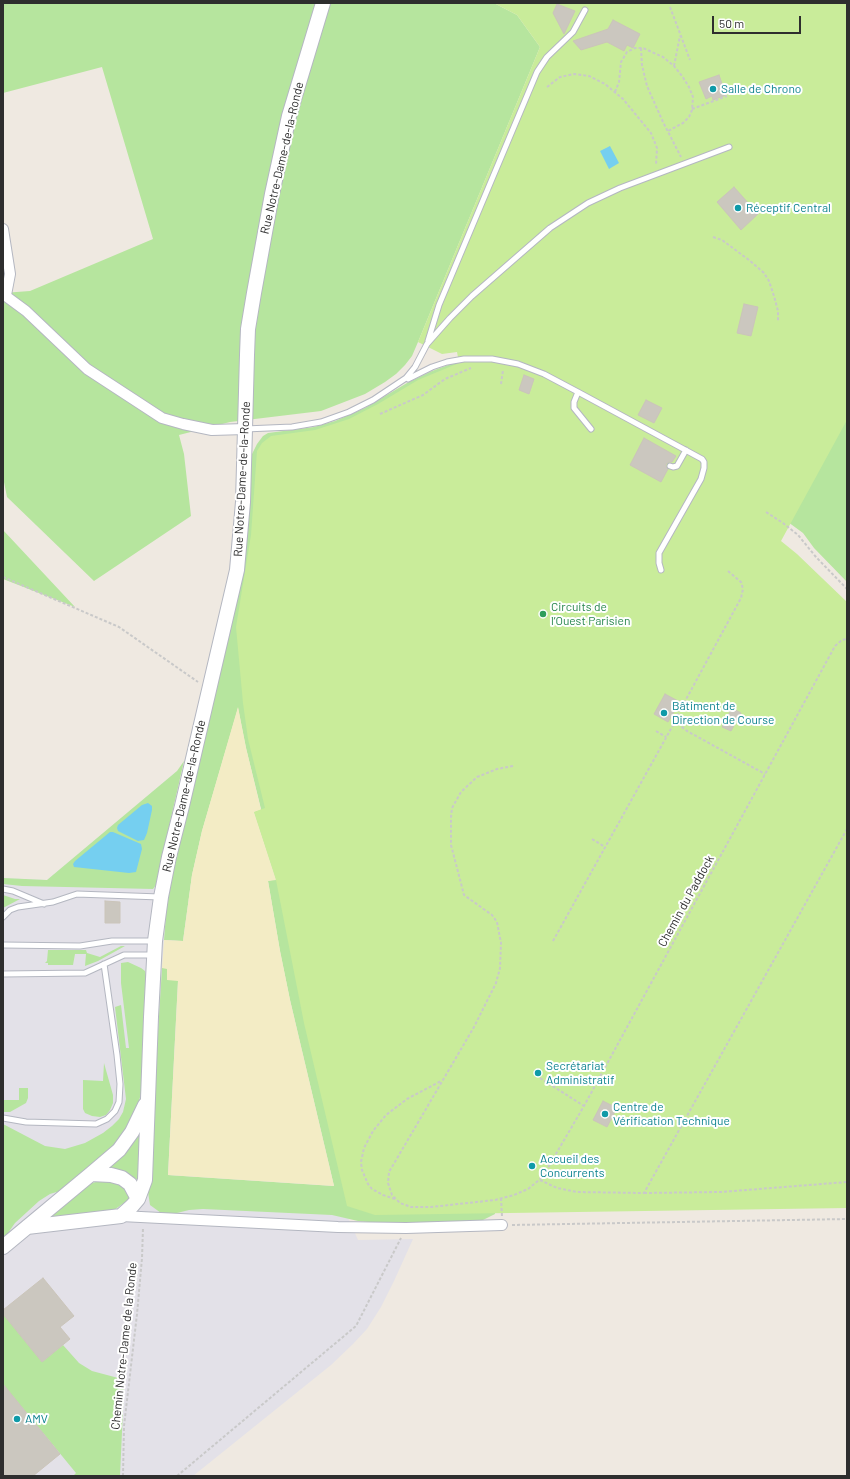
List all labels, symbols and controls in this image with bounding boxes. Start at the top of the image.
scale bar [714,8,803,34]
text: 50 m [719,16,744,30]
street label: Rue Notre-Dame-de-la-Ronde [257,80,307,236]
place label: Salle de Chrono [721,82,801,96]
marker: Salle de Chrono [708,84,718,94]
place label: Réceptif Central [746,201,831,215]
marker: Réceptif Central [733,203,743,213]
street label: Rue Notre-Dame-de-la-Ronde [231,401,253,557]
place label: Circuits de l’Ouest Parisien [551,600,630,628]
marker: Circuits de l’Ouest Parisien [538,609,548,619]
place label: Bâtiment de Direction de Course [672,699,774,727]
marker: Bâtiment de Direction de Course [659,708,669,718]
street label: Rue Notre-Dame-de-la-Ronde [159,718,209,874]
street label: Chemin du Paddock [655,853,717,949]
place label: Secrétariat Administratif [546,1059,614,1087]
marker: Secrétariat Administratif [533,1068,543,1078]
place label: Centre de Vérification Technique [613,1100,730,1128]
marker: Centre de Vérification Technique [600,1109,610,1119]
place label: Accueil des Concurrents [540,1152,605,1180]
marker: Accueil des Concurrents [527,1161,537,1171]
street label: Chemin Notre-Dame de la Ronde [108,1262,140,1430]
place label: AMV [25,1412,48,1426]
marker: AMV [12,1414,22,1424]

